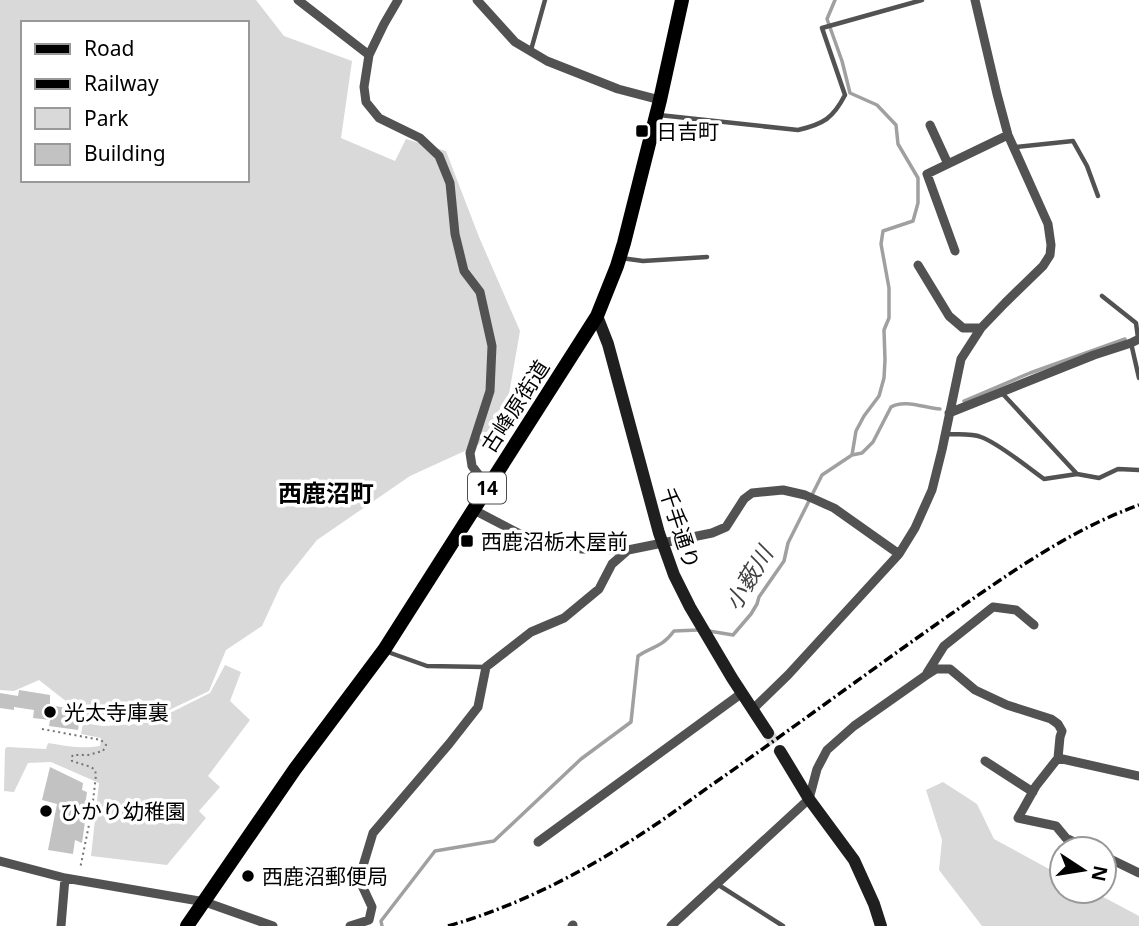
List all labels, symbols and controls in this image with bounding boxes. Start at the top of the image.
legend [21,21,248,182]
text: Road [84,34,134,62]
text: Railway [84,69,159,97]
text: Park [84,104,129,132]
place label: 日吉町 [656,117,719,145]
marker: 日吉町 [634,123,650,139]
text: Building [84,139,166,167]
street label: 古峰原街道 [475,354,555,458]
road number: 14 [468,472,506,503]
district label: 西鹿沼町 [278,476,374,509]
street label: 千手通り [654,484,706,572]
place label: 西鹿沼栃木屋前 [481,527,628,555]
marker: 西鹿沼栃木屋前 [459,533,475,549]
water label: 小薮川 [717,538,781,616]
place label: 光太寺庫裏 [64,698,169,726]
marker: 光太寺庫裏 [42,704,58,720]
place label: ひかり幼稚園 [60,797,186,825]
marker: ひかり幼稚園 [38,803,54,819]
north arrow [1048,835,1118,905]
place label: 西鹿沼郵便局 [262,862,388,890]
text: N [1085,863,1114,884]
marker: 西鹿沼郵便局 [240,868,256,884]

